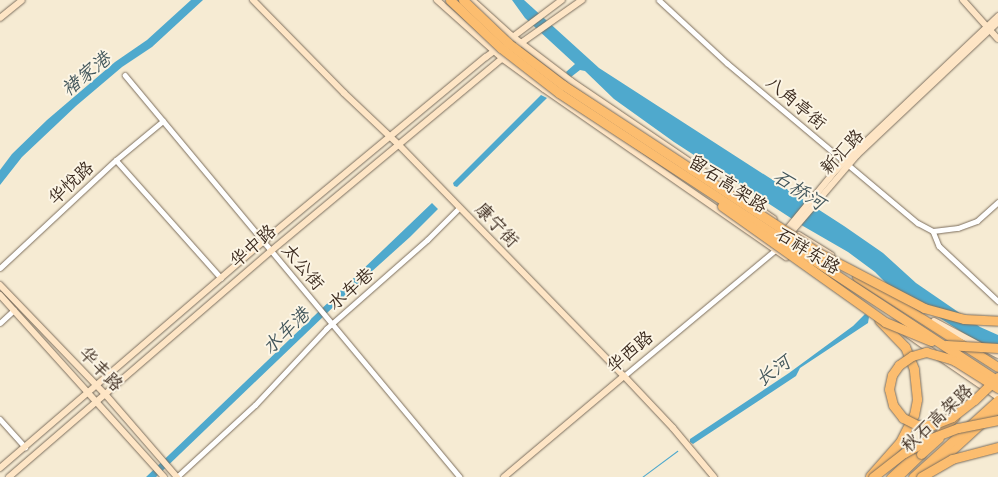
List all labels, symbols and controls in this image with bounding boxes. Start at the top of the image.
water label: 褚家港 [57,47,115,101]
street label: 八角亭街 [761,72,831,134]
street label: 新汇路 [816,125,868,179]
street label: 留石高架路 [684,150,772,218]
street label: 华悦路 [44,157,98,209]
water label: 石桥河 [769,165,829,215]
street label: 康宁街 [470,198,524,252]
street label: 华中路 [226,220,280,272]
street label: 石祥东路 [772,223,844,279]
street label: 太公街 [277,239,329,295]
street label: 水车巷 [324,263,378,315]
water label: 水车港 [258,303,314,359]
street label: 华西路 [602,326,658,378]
street label: 华丰路 [74,342,128,396]
water label: 长河 [751,351,795,391]
street label: 秋石高架路 [897,379,977,457]

